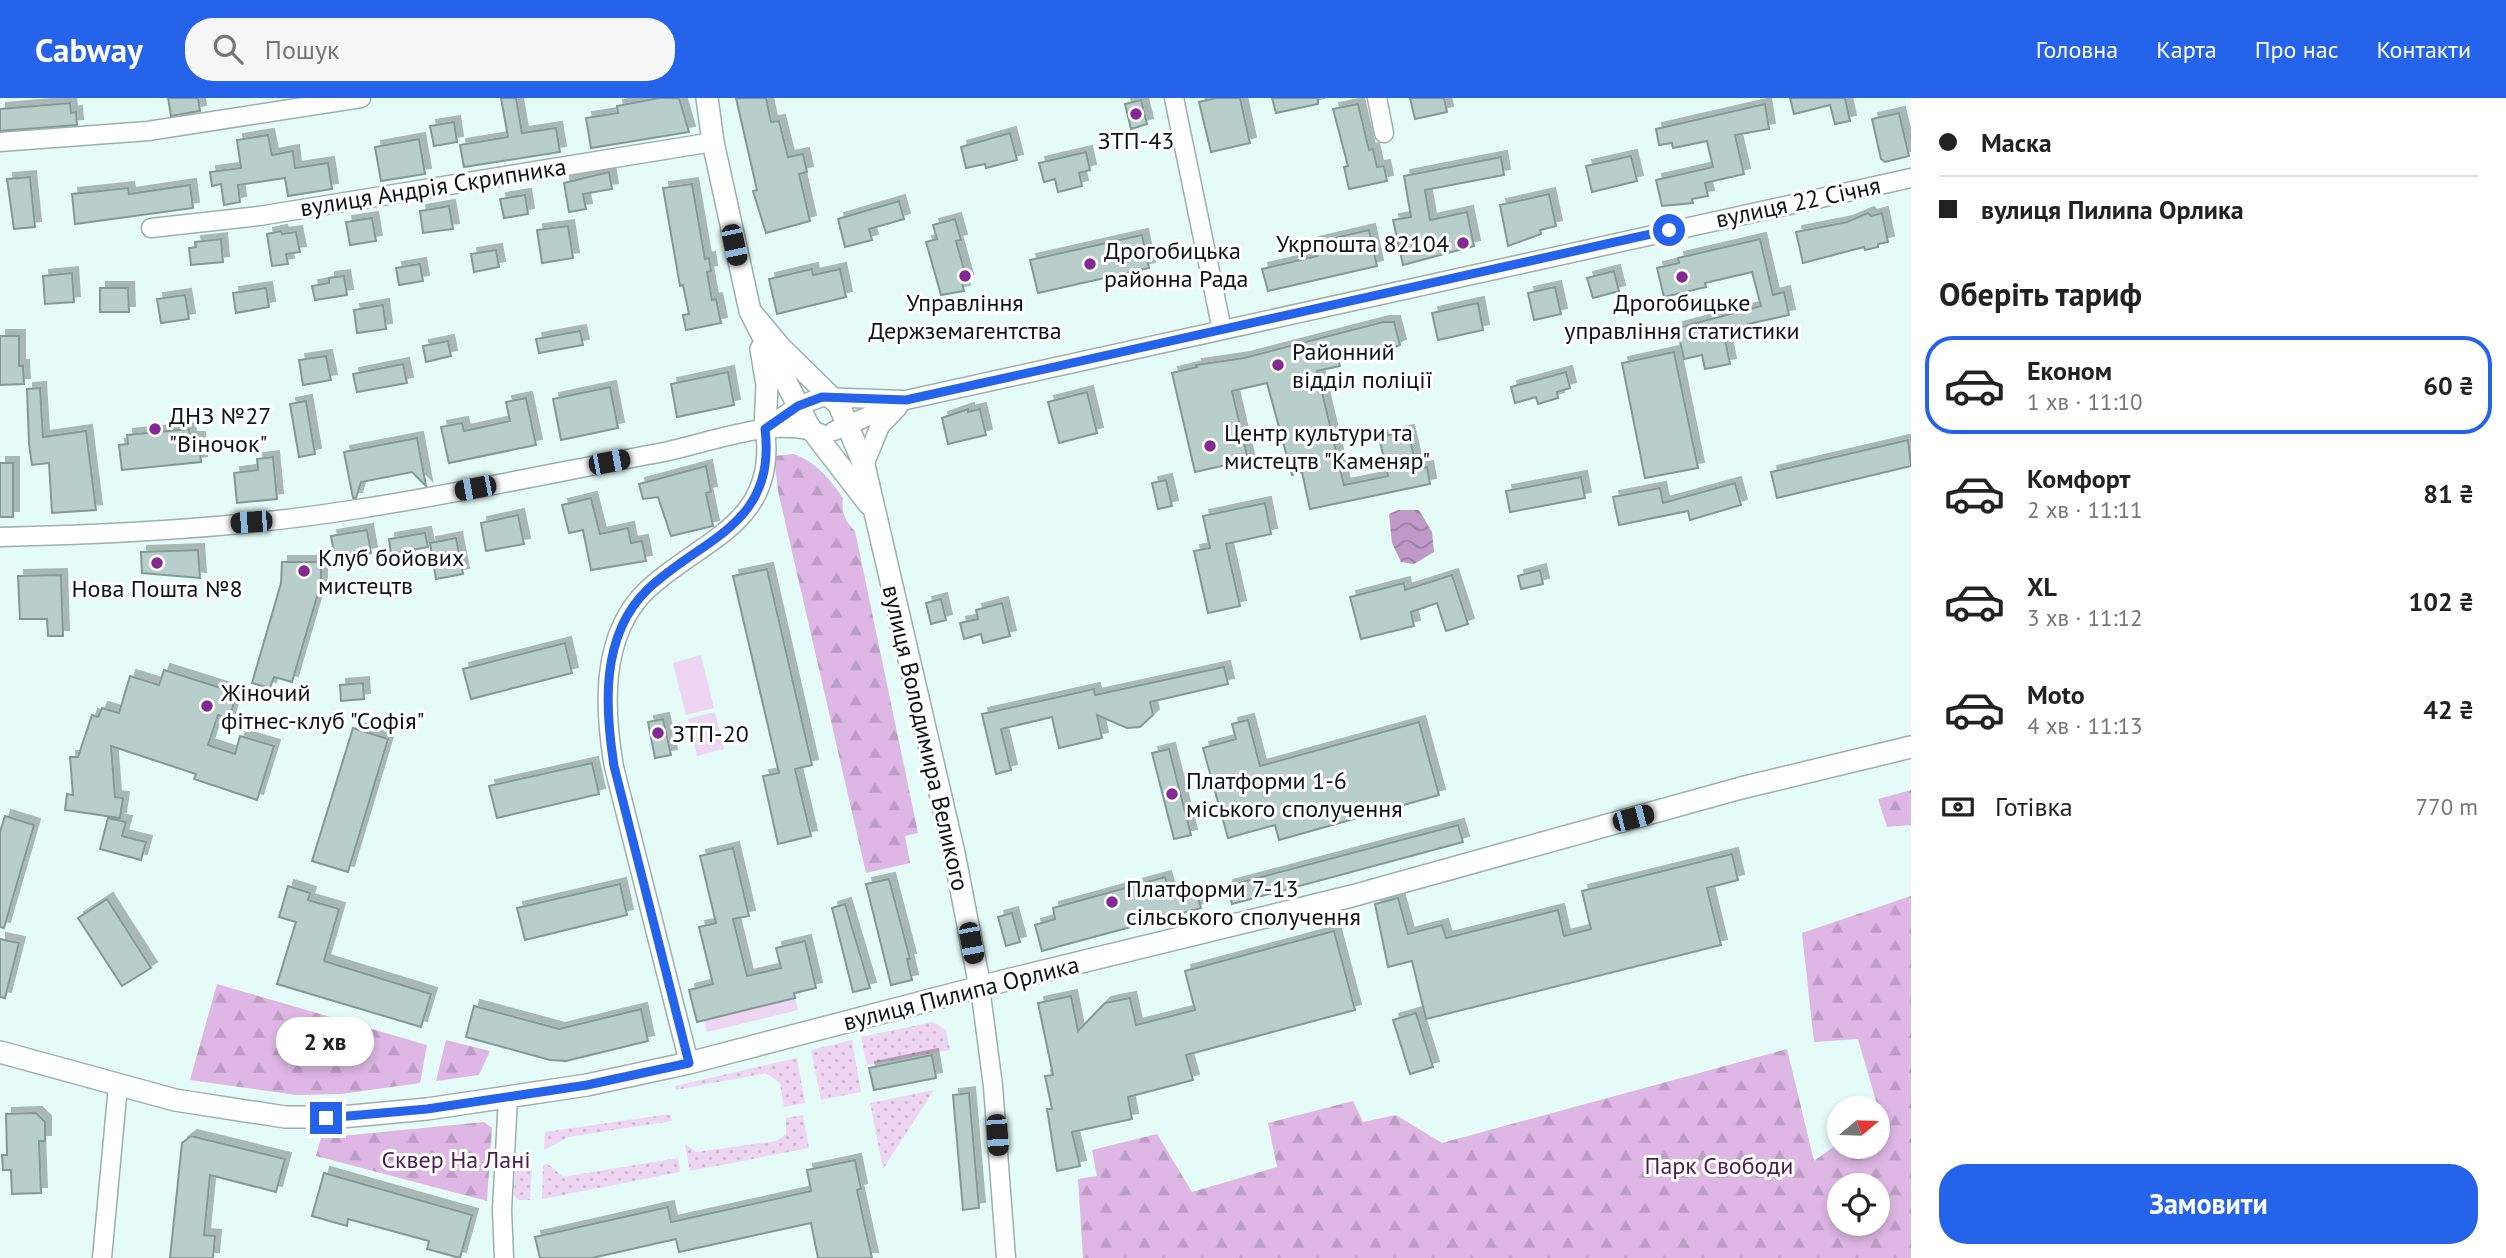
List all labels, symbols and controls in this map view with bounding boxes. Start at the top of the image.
search box [185,18,675,81]
text: Cabway [35,28,143,71]
icon: search [209,30,247,68]
text: Пошук [265,33,340,66]
text: Головна [2036,34,2118,65]
text: Карта [2156,34,2217,65]
text: Про нас [2255,34,2339,65]
text: Контакти [2377,34,2471,65]
marker: ЗТП-43 [1128,106,1144,122]
place label: ЗТП-43 [1098,125,1174,156]
text: Маска [1981,126,2052,159]
street label: вулиця Андрія Скрипника [298,151,568,223]
street label: вулиця 22 Січня [1713,169,1883,235]
text: вулиця Пилипа Орлика [1981,193,2244,226]
route start [1653,214,1685,246]
car [720,222,749,268]
place label: Укрпошта 82104 [1276,228,1449,259]
place label: Дрогобицька районна Рада [1104,235,1248,294]
marker: Укрпошта 82104 [1455,235,1471,251]
marker: Дрогобицька районна Рада [1082,256,1098,272]
marker: Управління Держземагентства [957,268,973,284]
marker: Дрогобицьке управління статистики [1674,269,1690,285]
text: Оберіть тариф [1939,273,2142,315]
place label: Управління Держземагентства [868,287,1062,346]
place label: Дрогобицьке управління статистики [1564,287,1800,346]
place label: Районний відділ поліції [1292,336,1432,395]
icon: car [1943,354,2006,417]
text: Економ [2027,354,2112,387]
marker: Районний відділ поліції [1270,357,1286,373]
text: 60 ₴ [2423,369,2474,402]
text: 1 хв · 11:10 [2027,387,2143,416]
place label: ДНЗ №27 "Віночок" [169,400,271,459]
place label: Центр культури та мистецтв "Каменяр" [1224,417,1430,476]
marker: ДНЗ №27 "Віночок" [147,421,163,437]
marker: Центр культури та мистецтв "Каменяр" [1202,438,1218,454]
car [587,448,632,476]
icon: car [1943,462,2006,525]
text: Комфорт [2027,462,2130,495]
car [453,474,498,502]
text: 81 ₴ [2423,477,2474,510]
text: 2 хв · 11:11 [2027,495,2143,524]
car [230,510,273,534]
place label: Клуб бойових мистецтв [318,542,464,601]
marker: Нова Пошта №8 [149,555,165,571]
marker: Клуб бойових мистецтв [296,563,312,579]
icon: car [1943,570,2006,633]
text: XL [2027,570,2057,603]
place label: Нова Пошта №8 [71,573,243,604]
street label: вулиця Володимира Великого [876,582,976,894]
text: 102 ₴ [2408,585,2474,618]
text: 3 хв · 11:12 [2027,603,2143,632]
place label: Жіночий фітнес-клуб "Софія" [220,677,425,736]
icon: car [1943,678,2006,741]
text: Moto [2027,678,2085,711]
text: 42 ₴ [2423,693,2474,726]
marker: Жіночий фітнес-клуб "Софія" [199,698,215,714]
text: 4 хв · 11:13 [2027,711,2143,740]
place label: ЗТП-20 [672,718,749,749]
marker: ЗТП-20 [650,725,666,741]
place label: Платформи 1-6 міського сполучення [1186,765,1403,824]
marker: Платформи 1-6 міського сполучення [1164,786,1180,802]
icon: cash [1939,788,1977,826]
text: Готівка [1995,790,2073,823]
text: 770 m [2416,792,2478,821]
car [1610,802,1657,834]
place label: Платформи 7-13 сільського сполучення [1126,873,1361,932]
marker: Платформи 7-13 сільського сполучення [1104,894,1120,910]
car [957,920,986,966]
street label: вулиця Пилипа Орлика [840,949,1082,1037]
callout: 2 хв [277,1016,375,1066]
text: 2 хв [304,1027,346,1056]
north arrow [1827,1096,1890,1158]
map controls [1827,1096,1890,1236]
route end [310,1102,342,1134]
car [986,1113,1009,1157]
park label: Сквер На Лані [381,1144,531,1175]
park label: Парк Свободи [1645,1150,1793,1181]
button: Замовити [1939,1164,2478,1244]
button: locate [1827,1173,1890,1236]

